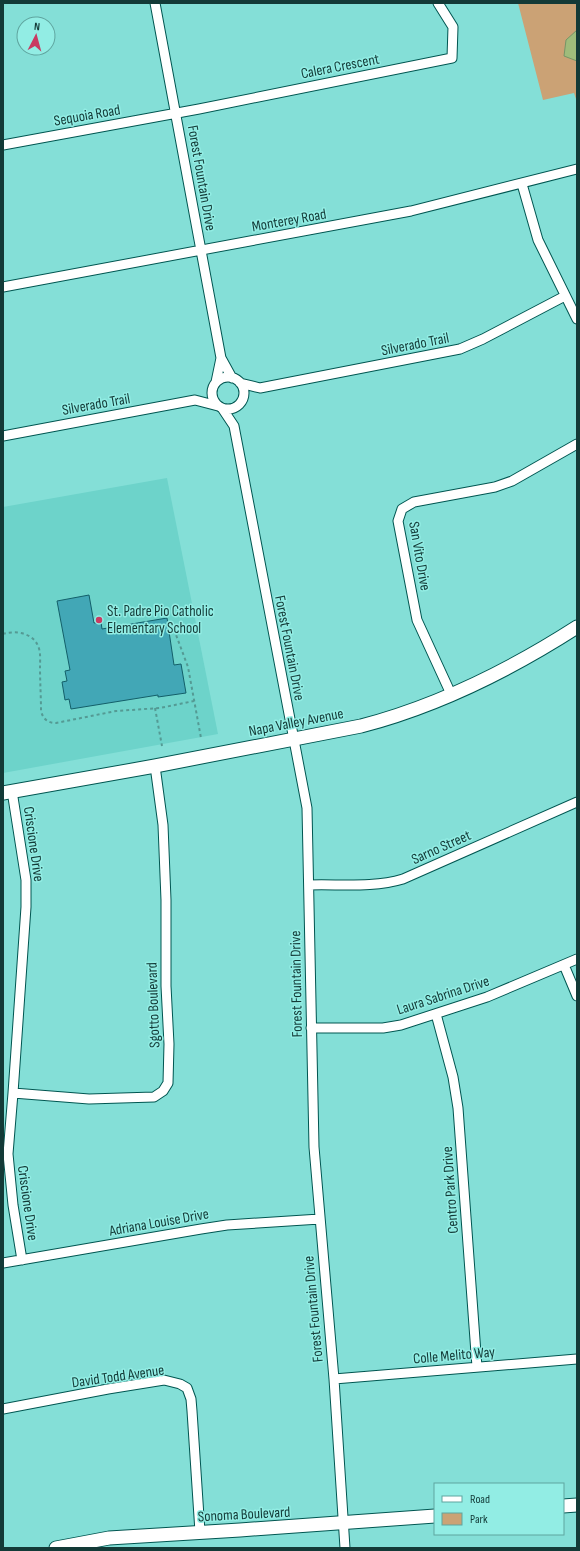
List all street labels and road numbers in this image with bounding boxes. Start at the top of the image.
street label: Calera Crescent [299,49,381,83]
street label: Sequoia Road [52,100,122,131]
street label: Forest Fountain Drive [183,124,220,232]
street label: Monterey Road [250,205,328,236]
street label: Silverado Trail [380,329,451,360]
street label: Silverado Trail [61,389,132,420]
street label: San Vito Drive [404,520,435,592]
street label: Forest Fountain Drive [270,594,309,702]
street label: Napa Valley Avenue [247,704,345,741]
street label: Criscione Drive [19,805,48,883]
street label: Sarno Street [408,826,474,869]
street label: Forest Fountain Drive [286,930,307,1038]
street label: Sgotto Boulevard [143,962,164,1048]
street label: Laura Sabrina Drive [395,972,492,1019]
street label: Centro Park Drive [438,1146,463,1234]
street label: Criscione Drive [13,1164,42,1242]
street label: Adriana Louise Drive [107,1204,210,1241]
street label: Forest Fountain Drive [299,1255,328,1363]
street label: Colle Melito Way [412,1342,496,1369]
street label: David Todd Avenue [71,1361,165,1392]
street label: Sonoma Boulevard [197,1503,291,1526]

